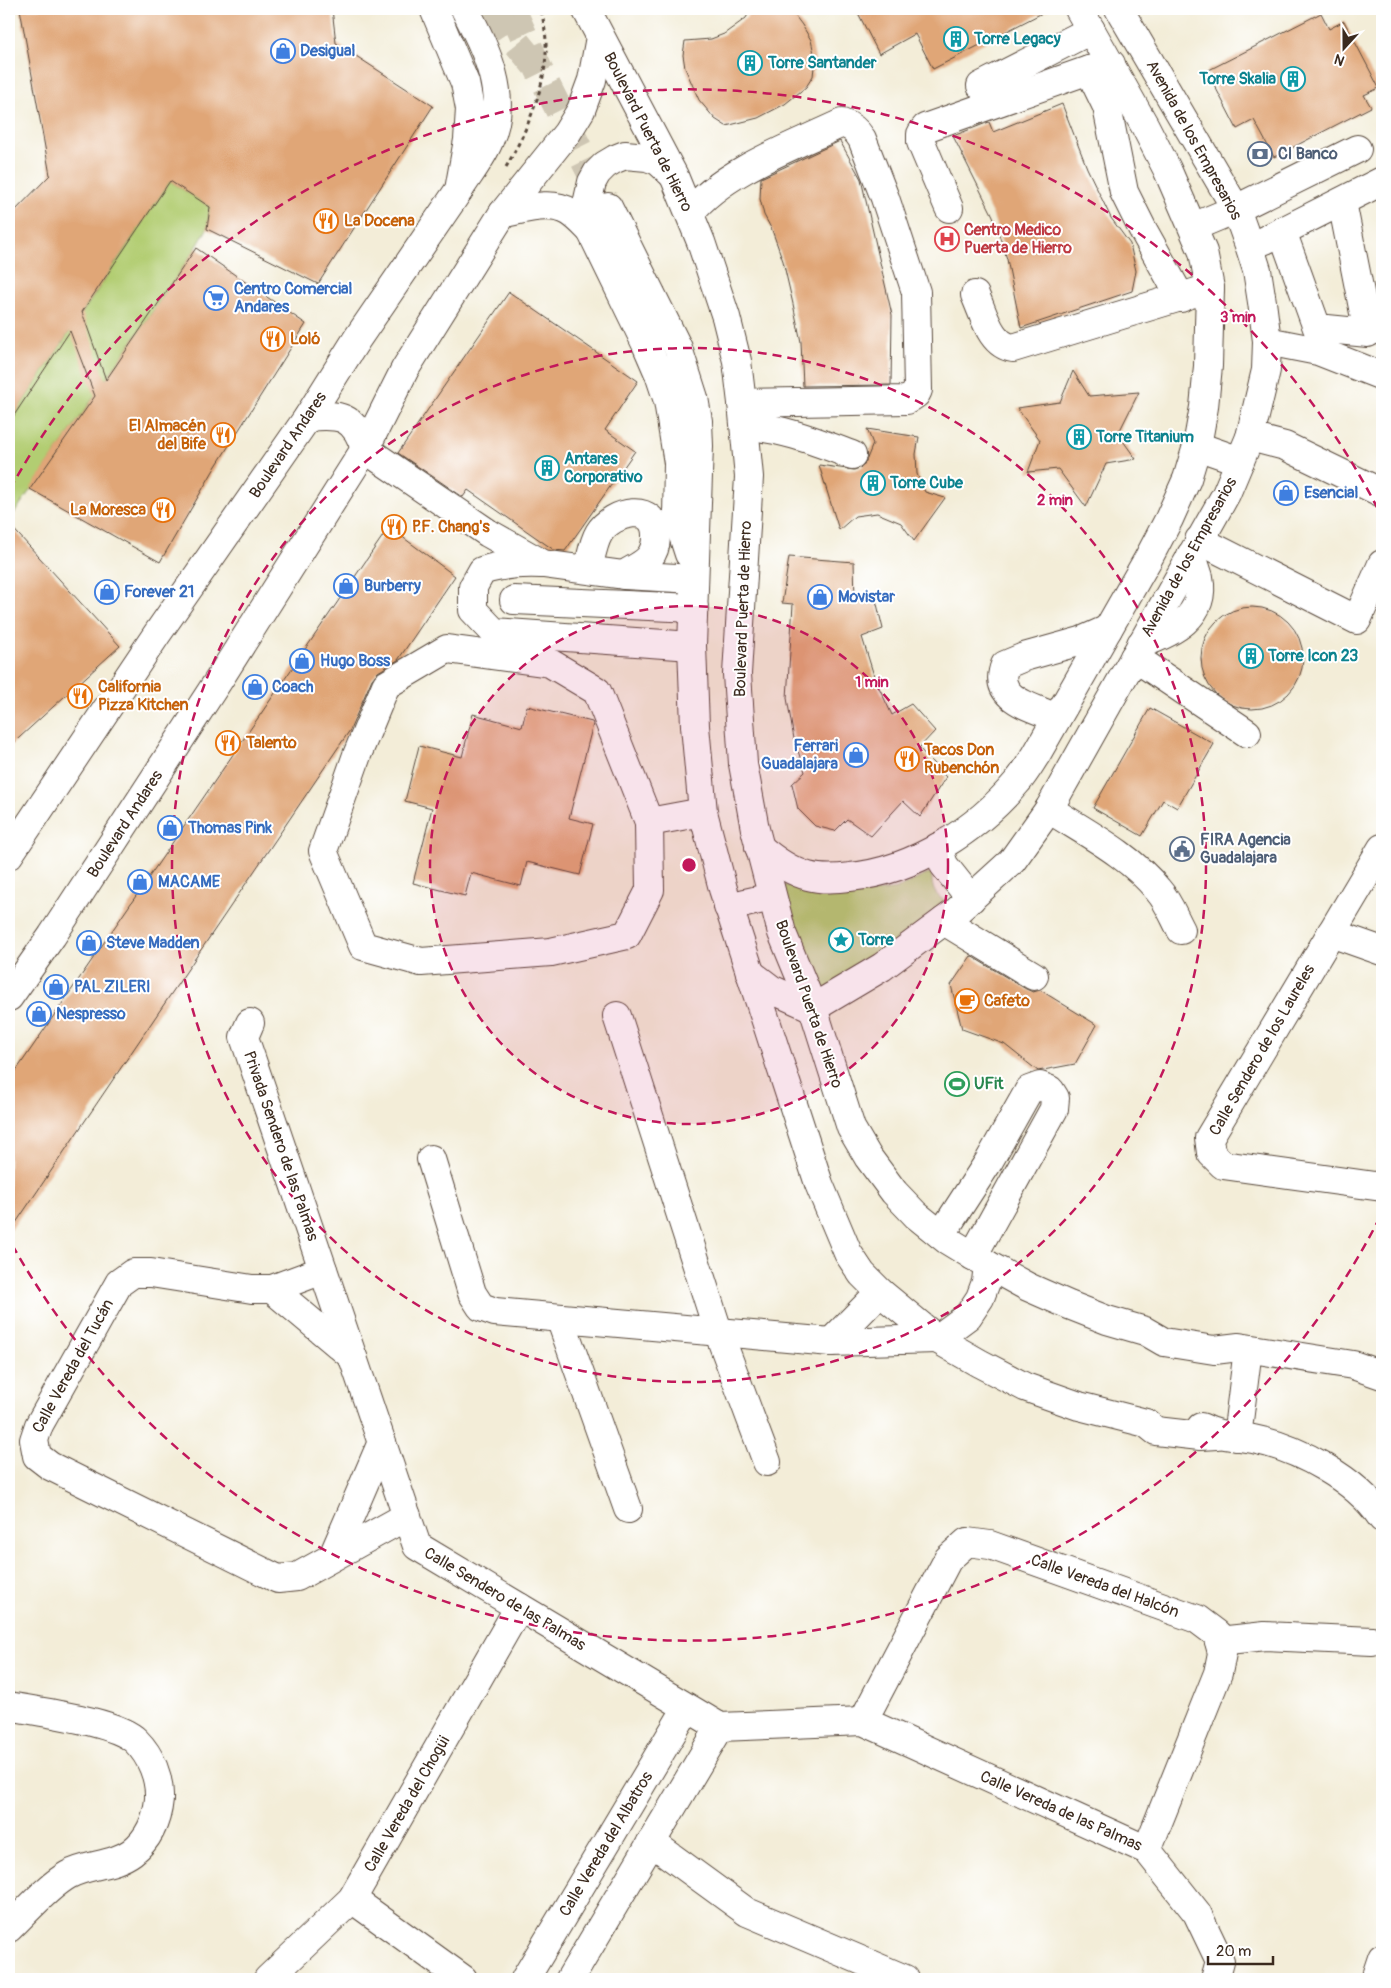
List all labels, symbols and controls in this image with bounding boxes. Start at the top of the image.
north arrow [1318,22,1368,72]
building icon: Torre Legacy [943,26,969,52]
place label: Torre Legacy [973,29,1061,49]
shop icon: Desigual [270,38,296,64]
place label: Desigual [300,41,355,61]
street label: Boulevard Puerta de Hierro [599,49,697,216]
building icon: Torre Santander [737,50,763,76]
text: N [1332,50,1347,69]
place label: Torre Santander [767,53,877,73]
street label: Avenida de los Empresarios [1142,57,1246,223]
building icon: Torre Skalia [1280,66,1306,92]
place label: Torre Skalia [1198,69,1277,89]
bank icon: CI Banco [1247,141,1273,167]
place label: CI Banco [1278,144,1338,164]
restaurant icon: La Docena [313,208,339,234]
place label: La Docena [344,211,415,231]
place label: Centro Medico Puerta de Hierro [964,220,1072,258]
hospital icon: Centro Medico Puerta de Hierro [934,226,960,252]
place label: Centro Comercial Andares [234,279,352,317]
supermarket icon: Centro Comercial Andares [203,285,229,311]
text: 3 min [1220,308,1256,327]
restaurant icon: Loló [260,326,286,352]
place label: Loló [290,329,320,349]
street label: Boulevard Andares [245,388,331,502]
place label: El Almacén del Bife [129,416,207,454]
restaurant icon: El Almacén del Bife [210,422,236,448]
building icon: Torre Titanium [1066,424,1092,450]
place label: Torre Titanium [1095,427,1194,447]
place label: Antares Corporativo [564,449,643,487]
building icon: Antares Corporativo [534,455,560,481]
building icon: Torre Cube [860,470,886,496]
place label: Torre Cube [889,473,964,493]
street label: Avenida de los Empresarios [1137,474,1241,640]
shop icon: Esencial [1273,480,1299,506]
place label: Esencial [1304,483,1359,503]
text: 2 min [1037,491,1073,510]
restaurant icon: La Moresca [150,497,176,523]
place label: La Moresca [70,500,147,520]
restaurant icon: P.F. Chang's [381,514,407,540]
place label: P.F. Chang's [412,517,491,537]
street label: Boulevard Puerta de Hierro [730,520,756,698]
shop icon: Burberry [333,573,359,599]
place label: Burberry [364,576,421,596]
shop icon: Forever 21 [94,579,120,605]
place label: Forever 21 [124,582,194,602]
shop icon: Movistar [807,584,833,610]
place label: Movistar [838,587,895,607]
building icon: Torre Icon 23 [1238,643,1264,669]
place label: Torre Icon 23 [1267,646,1358,666]
shop icon: Hugo Boss [289,648,315,674]
place label: Hugo Boss [320,651,391,671]
text: 1 min [855,673,889,692]
shop icon: Coach [242,674,268,700]
place label: California Pizza Kitchen [98,677,188,715]
place label: Coach [272,677,314,697]
restaurant icon: California Pizza Kitchen [67,683,93,709]
restaurant icon: Talento [215,730,241,756]
place label: Talento [245,733,297,753]
place label: Ferrari Guadalajara [761,736,839,774]
place label: Tacos Don Rubenchón [923,740,999,778]
shop icon: Ferrari Guadalajara [843,742,869,768]
restaurant icon: Tacos Don Rubenchón [894,746,920,772]
street label: Boulevard Andares [83,767,167,881]
shop icon: Thomas Pink [157,815,183,841]
place label: Thomas Pink [187,818,272,838]
place label: FIRA Agencia Guadalajara [1200,830,1291,868]
public building icon: FIRA Agencia Guadalajara [1169,836,1195,862]
centre of rings [680,856,698,874]
shop icon: MACAME [127,869,153,895]
place label: MACAME [158,872,221,892]
street label: Boulevard Puerta de Hierro [771,917,847,1091]
place icon: Torre [828,927,854,953]
shop icon: Steve Madden [76,930,102,956]
place label: Torre [857,930,895,950]
place label: Steve Madden [106,933,200,953]
street label: Calle Sendero de los Laureles [1205,961,1319,1139]
shop icon: PAL ZILERI [43,974,69,1000]
place label: PAL ZILERI [74,977,151,997]
cafe icon: Cafeto [954,988,980,1014]
place label: Cafeto [984,991,1030,1011]
shop icon: Nespresso [26,1001,52,1027]
place label: Nespresso [56,1004,126,1024]
street label: Privada Sendero de las Palmas [239,1048,323,1244]
sports icon: UFit [944,1071,970,1097]
place label: UFit [974,1074,1004,1094]
street label: Calle Vereda del Tucán [28,1296,118,1436]
street label: Calle Sendero de las Palmas [421,1543,589,1655]
street label: Calle Vereda del Halcón [1028,1550,1182,1622]
street label: Calle Vereda del Chogüi [360,1732,454,1876]
street label: Calle Vereda de las Palmas [977,1766,1145,1856]
street label: Calle Vereda del Albatros [555,1768,657,1920]
scale bar [1208,1933,1274,1965]
text: 20 m [1216,1942,1251,1961]

